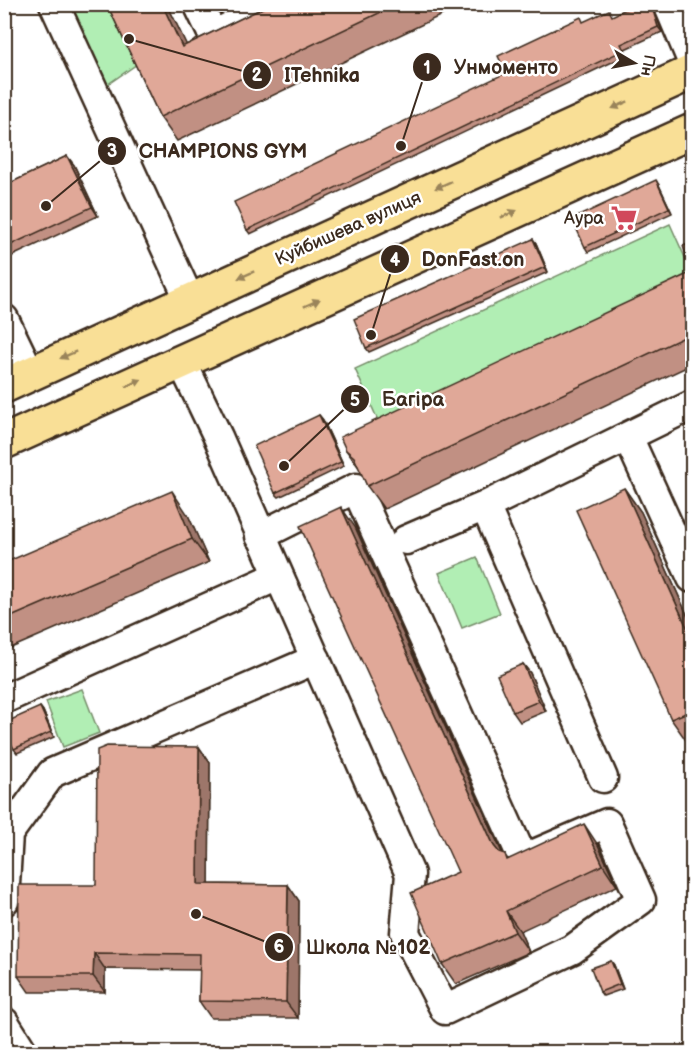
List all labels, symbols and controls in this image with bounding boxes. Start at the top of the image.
north arrow [604,33,664,93]
callout: Унмоменто [412,48,570,86]
text: Пн [636,53,659,77]
callout: ITehnika [242,56,372,94]
text: Унмоменто [454,56,558,80]
text: 1 [423,58,431,79]
text: ITehnika [284,64,360,88]
text: 2 [252,65,263,86]
one-way arrow [612,100,629,109]
callout: CHAMPIONS GYM [97,132,320,170]
text: CHAMPIONS GYM [139,140,307,164]
text: 3 [107,141,117,162]
one-way arrow [434,181,451,190]
street label: Куйбишева вулиця [272,187,424,270]
supermarket icon: Аура [609,203,639,233]
place label: Аура [563,208,604,229]
one-way arrow [500,209,517,218]
callout: DonFast.on [380,240,537,278]
text: DonFast.on [422,248,524,272]
text: 4 [390,250,401,271]
one-way arrow [237,270,255,280]
one-way arrow [304,298,322,308]
one-way arrow [59,350,77,360]
one-way arrow [126,379,143,388]
callout: Багіра [340,380,456,418]
text: Багіра [382,388,445,412]
text: 5 [350,390,360,411]
callout: Школа №102 [264,928,442,966]
text: Школа №102 [306,936,430,960]
text: 6 [274,937,285,958]

